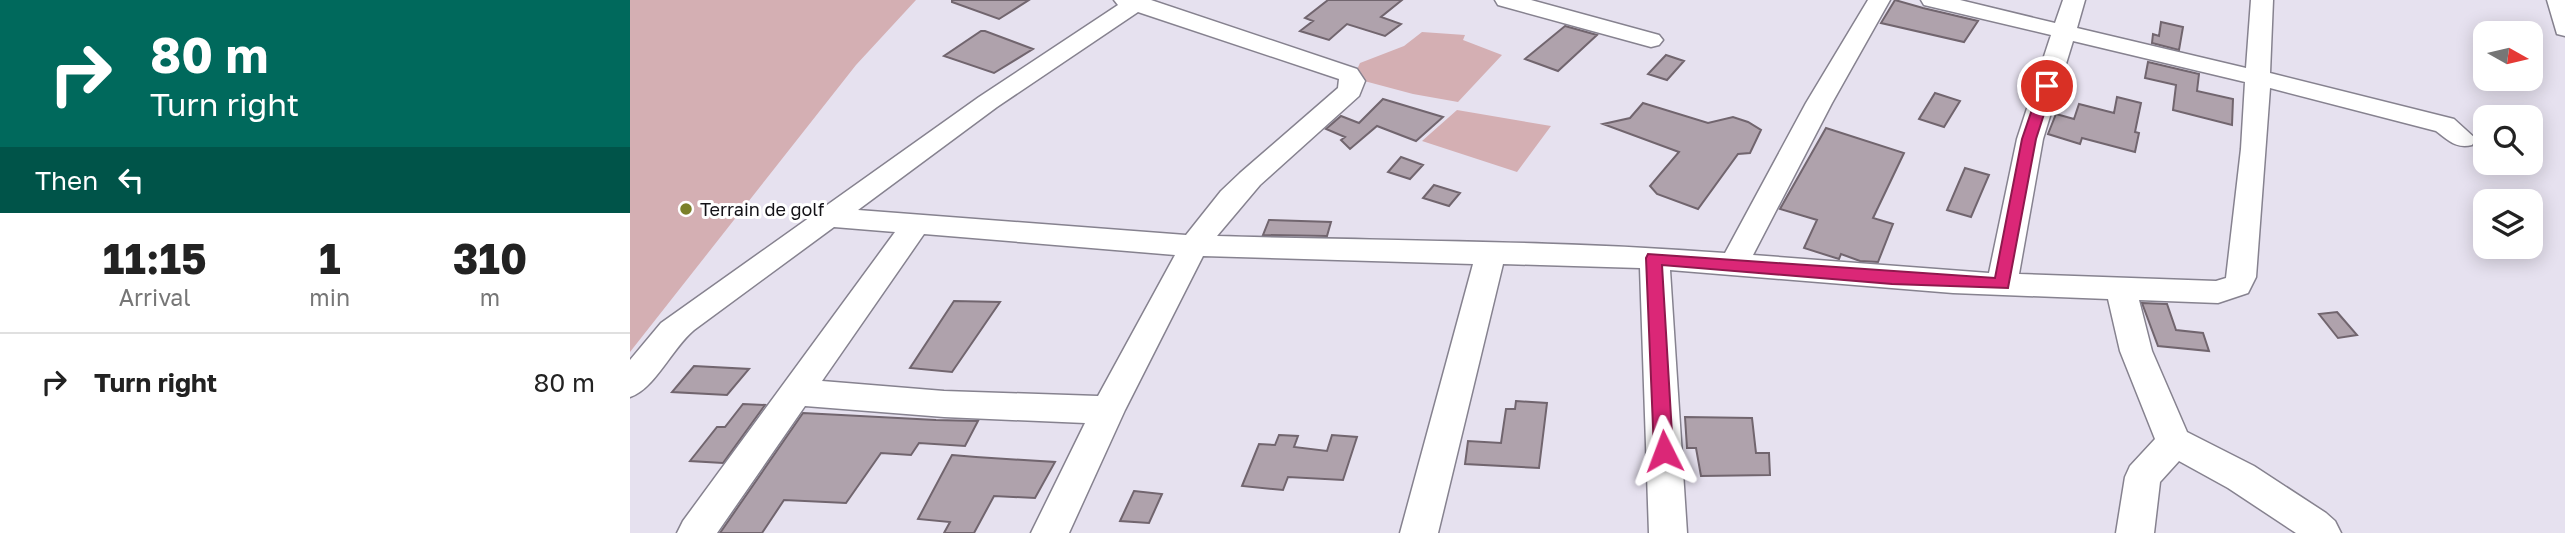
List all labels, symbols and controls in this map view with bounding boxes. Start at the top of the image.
north arrow [2473,21,2543,91]
map controls [2473,21,2543,259]
text: 80 m [150,25,268,84]
icon: right [35,28,126,119]
pin [2017,56,2077,116]
icon: arrive [2028,67,2066,105]
text: Turn right [150,85,299,123]
button: search [2473,105,2543,175]
icon: left [112,161,150,199]
text: Then [35,165,98,196]
button: layers [2473,189,2543,259]
place label: Terrain de golf [700,198,825,220]
marker: Terrain de golf [678,201,694,217]
text: 11:15 [103,233,207,283]
text: 1 [319,233,341,283]
text: 310 [453,233,527,283]
text: Arrival [119,283,191,311]
text: min [309,283,350,311]
text: m [480,283,500,311]
icon: right [35,363,73,401]
text: Turn right [94,367,217,398]
text: 80 m [534,367,595,398]
position arrow [1627,414,1701,488]

